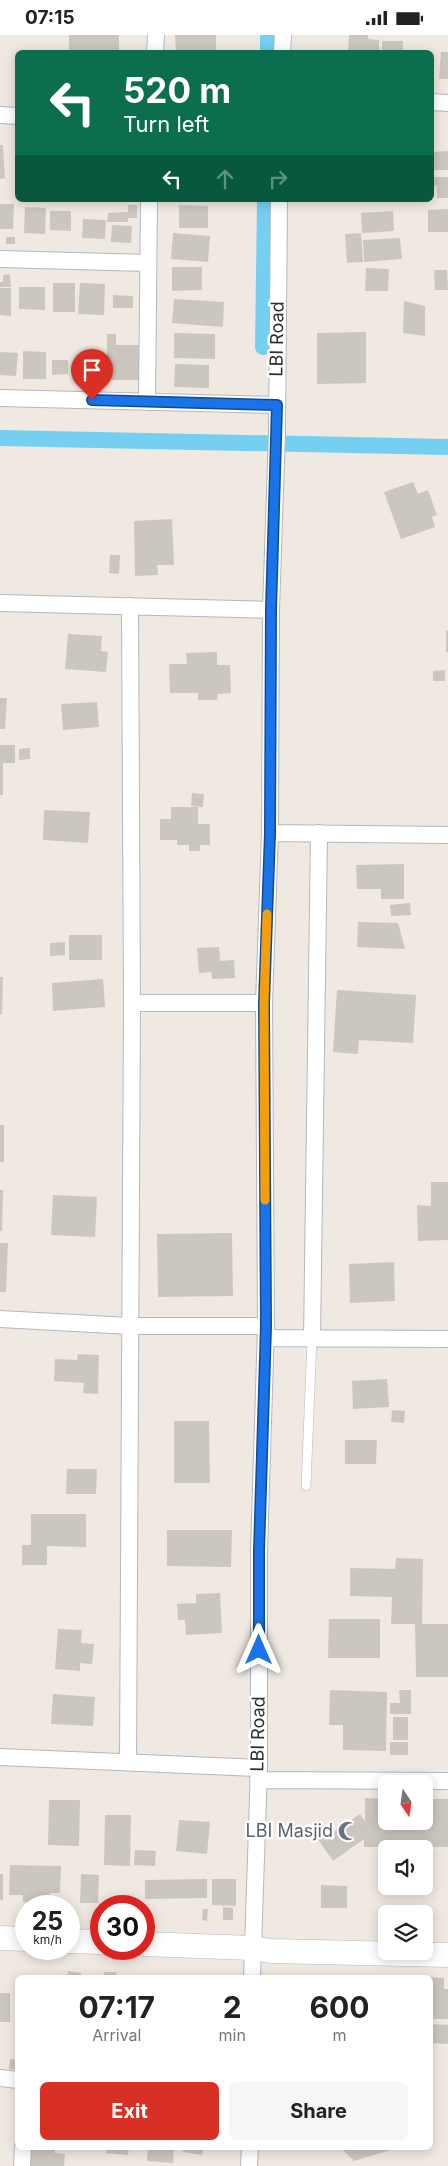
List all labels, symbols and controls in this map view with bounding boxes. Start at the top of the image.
text: 07:15 [25,6,75,29]
text: 520 m [123,69,231,111]
icon: left [40,70,105,135]
text: Turn left [123,111,209,137]
icon: left [158,165,186,193]
icon: ahead [211,165,239,193]
icon: right [264,165,292,193]
street label: LBI Road [265,301,288,377]
pin [71,349,113,400]
icon: arrive [78,356,106,384]
position arrow [232,1623,284,1675]
street label: LBI Road [246,1696,269,1772]
north arrow [378,1775,432,1830]
map controls [378,1775,433,1960]
place label: LBI Masjid [246,1820,333,1841]
mosque icon: LBI Masjid [337,1820,359,1842]
button: sound [378,1840,433,1895]
speed limit sign: 30 [90,1895,155,1960]
button: layers [378,1905,433,1960]
text: 25 [32,1906,63,1936]
text: km/h [33,1932,62,1947]
text: 07:17 [79,1989,155,2025]
text: 2 [223,1989,242,2025]
text: 600 [309,1989,369,2025]
text: Arrival [92,2025,141,2045]
text: min [219,2025,246,2045]
text: m [332,2025,346,2045]
button: Exit [40,2082,219,2140]
button: Share [229,2082,408,2140]

